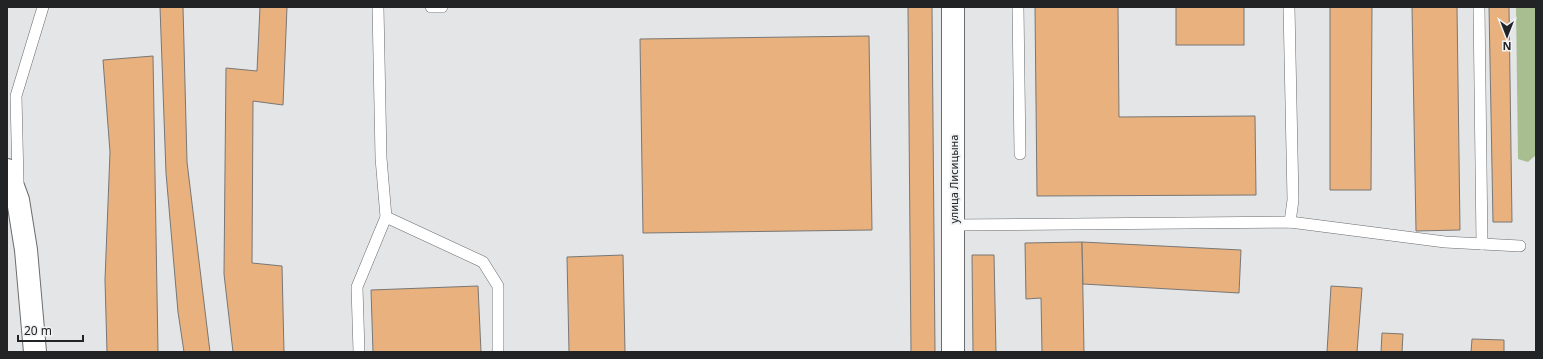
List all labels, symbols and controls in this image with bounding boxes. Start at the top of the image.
north arrow [1487,16,1527,56]
text: N [1503,39,1511,54]
street label: улица Лисицына [946,135,961,223]
scale bar [18,317,83,343]
text: 20 m [24,322,52,339]

